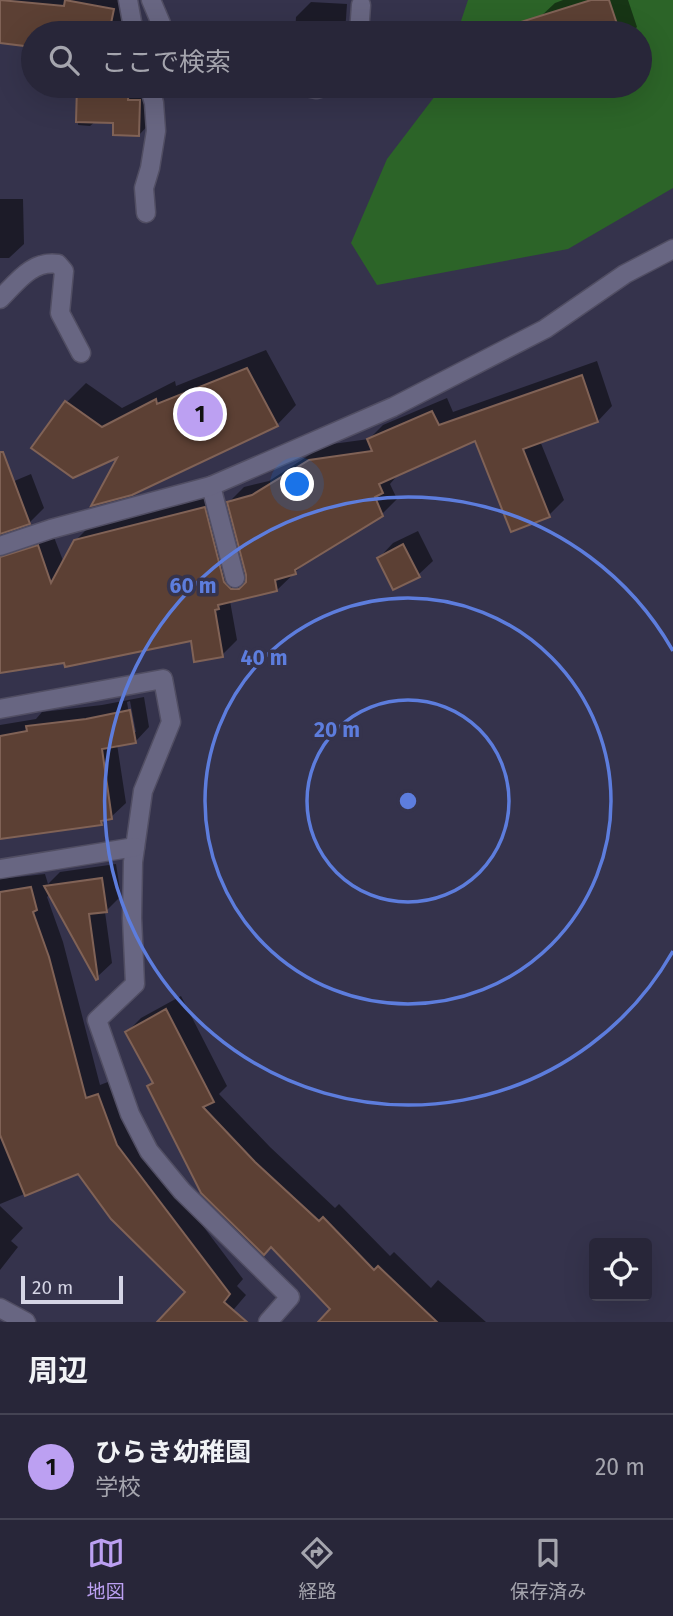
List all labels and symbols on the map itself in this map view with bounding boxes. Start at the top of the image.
pin: 1 [177,388,223,440]
your location [280,467,314,501]
text: 60 m [170,573,216,599]
text: 40 m [241,645,287,671]
text: 20 m [314,717,360,743]
centre of rings [396,789,420,813]
scale bar [21,1273,122,1305]

